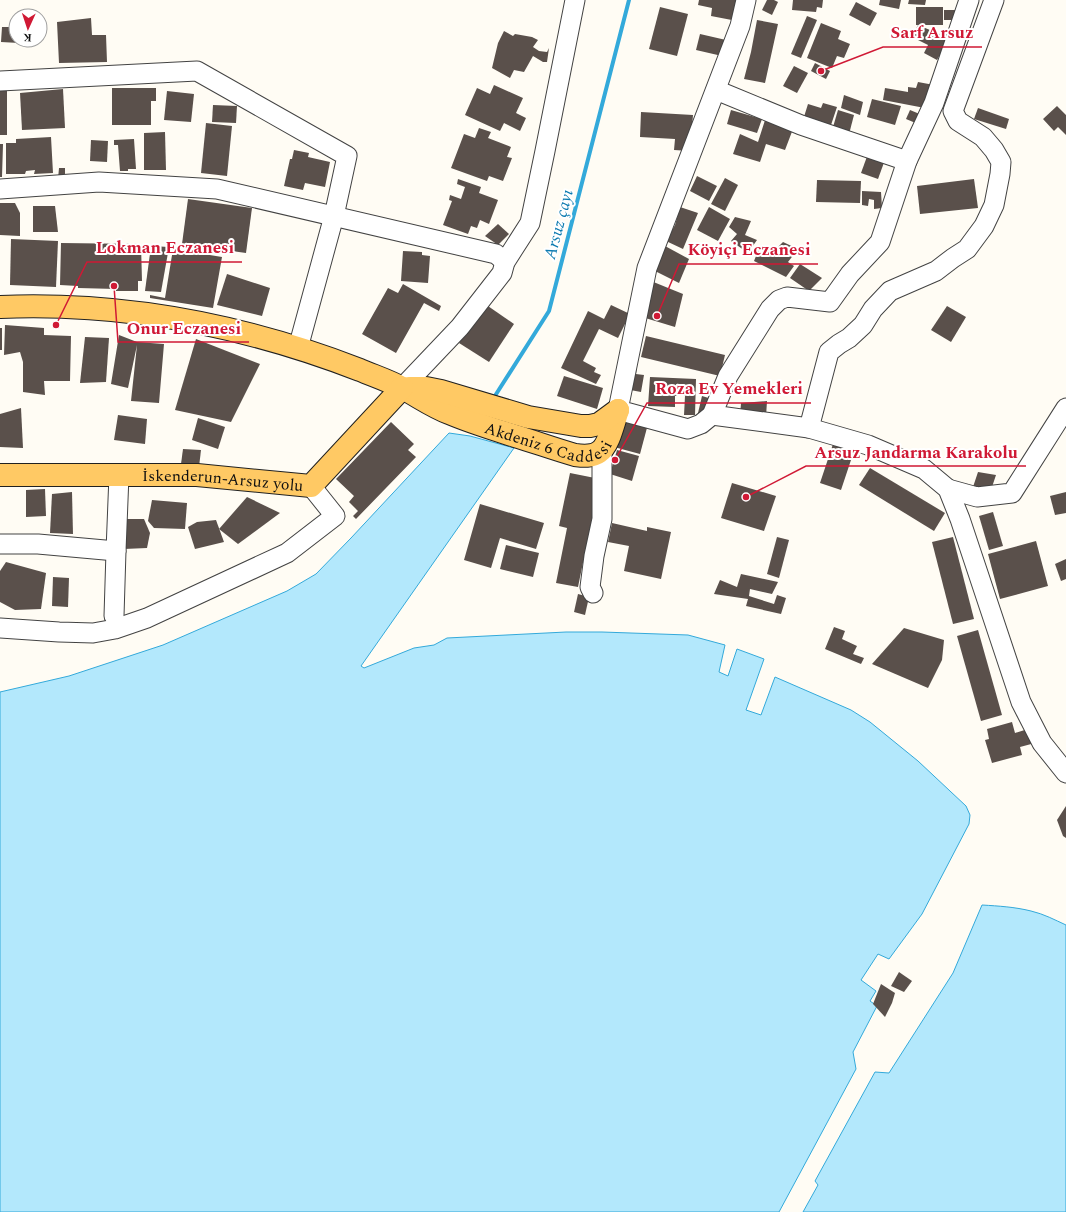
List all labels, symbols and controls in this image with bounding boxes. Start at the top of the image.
north arrow [8,8,48,48]
callout: Sarf Arsuz [883,18,982,47]
text: Sarf Arsuz [891,20,973,46]
text: K [22,29,32,46]
water label: Arsuz çayı [537,186,581,263]
callout: Lokman Eczanesi [87,233,242,262]
text: Lokman Eczanesi [96,235,235,261]
callout: Köyiçi Eczanesi [679,235,818,264]
text: Köyiçi Eczanesi [687,237,811,263]
callout: Onur Eczanesi [118,313,249,342]
text: Onur Eczanesi [127,316,242,342]
callout: Roza Ev Yemekleri [647,374,811,403]
text: Roza Ev Yemekleri [655,376,803,402]
street label: Akdeniz 6 Caddesi [481,416,619,469]
callout: Arsuz Jandarma Karakolu [806,437,1026,466]
text: Arsuz Jandarma Karakolu [814,440,1018,466]
street label: İskenderun-Arsuz yolu [142,464,304,498]

